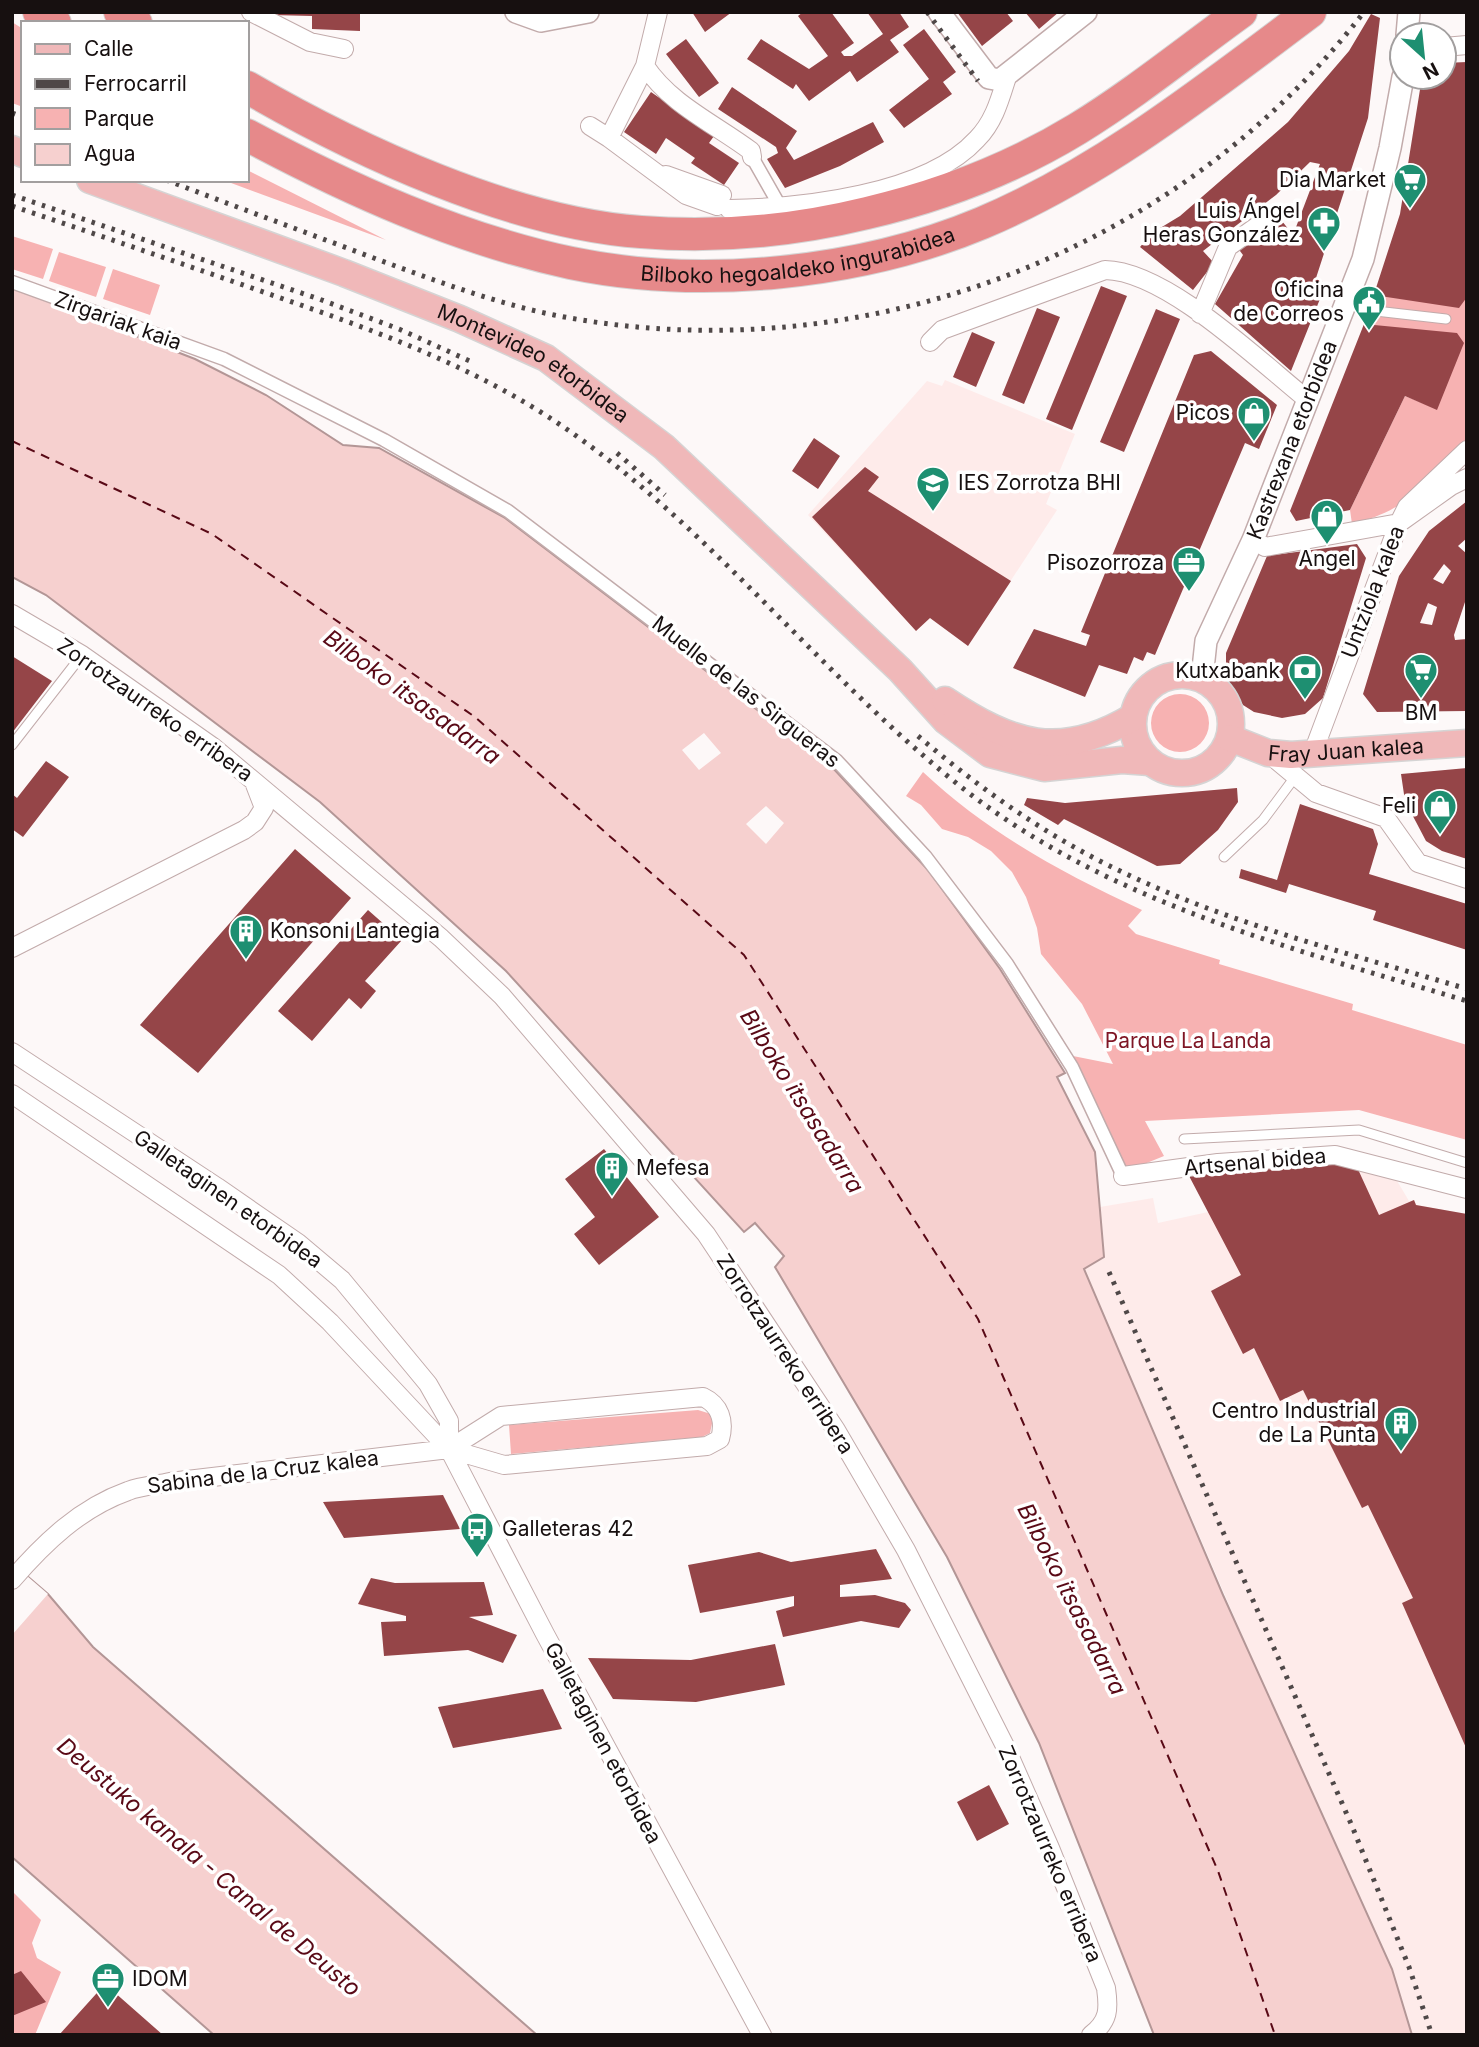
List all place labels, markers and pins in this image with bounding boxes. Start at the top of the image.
supermarket icon: Dia Market [1391,161,1429,210]
place label: Dia Market [1279,167,1386,192]
place label: Luis Ángel Heras González [1143,197,1300,247]
pharmacy icon: Luis Ángel Heras González [1305,204,1343,253]
place label: Oficina de Correos [1233,277,1344,326]
public building icon: Oficina de Correos [1350,283,1388,332]
shop icon: Picos [1235,394,1273,443]
place label: Picos [1176,400,1230,425]
school or university icon: IES Zorrotza BHI [914,464,952,513]
place label: IES Zorrotza BHI [958,470,1121,495]
shop icon: Angel [1308,497,1346,546]
office icon: Pisozorroza [1170,544,1208,593]
place label: Angel [1298,546,1356,571]
place label: Pisozorroza [1047,550,1164,575]
supermarket icon: BM [1402,651,1440,700]
bank icon: Kutxabank [1286,652,1324,701]
place label: Kutxabank [1175,658,1280,683]
place label: BM [1405,700,1437,725]
shop icon: Feli [1421,787,1459,836]
place label: Feli [1382,793,1416,818]
building icon: Konsoni Lantegia [227,912,265,961]
place label: Konsoni Lantegia [270,918,440,943]
building icon: Mefesa [593,1149,631,1198]
place label: Mefesa [636,1155,710,1180]
place label: Centro Industrial de La Punta [1212,1398,1376,1447]
building icon: Centro Industrial de La Punta [1382,1404,1420,1453]
bus stop icon: Galleteras 42 [458,1510,496,1559]
place label: Galleteras 42 [502,1516,634,1541]
office icon: IDOM [89,1960,127,2009]
place label: IDOM [132,1966,188,1991]

